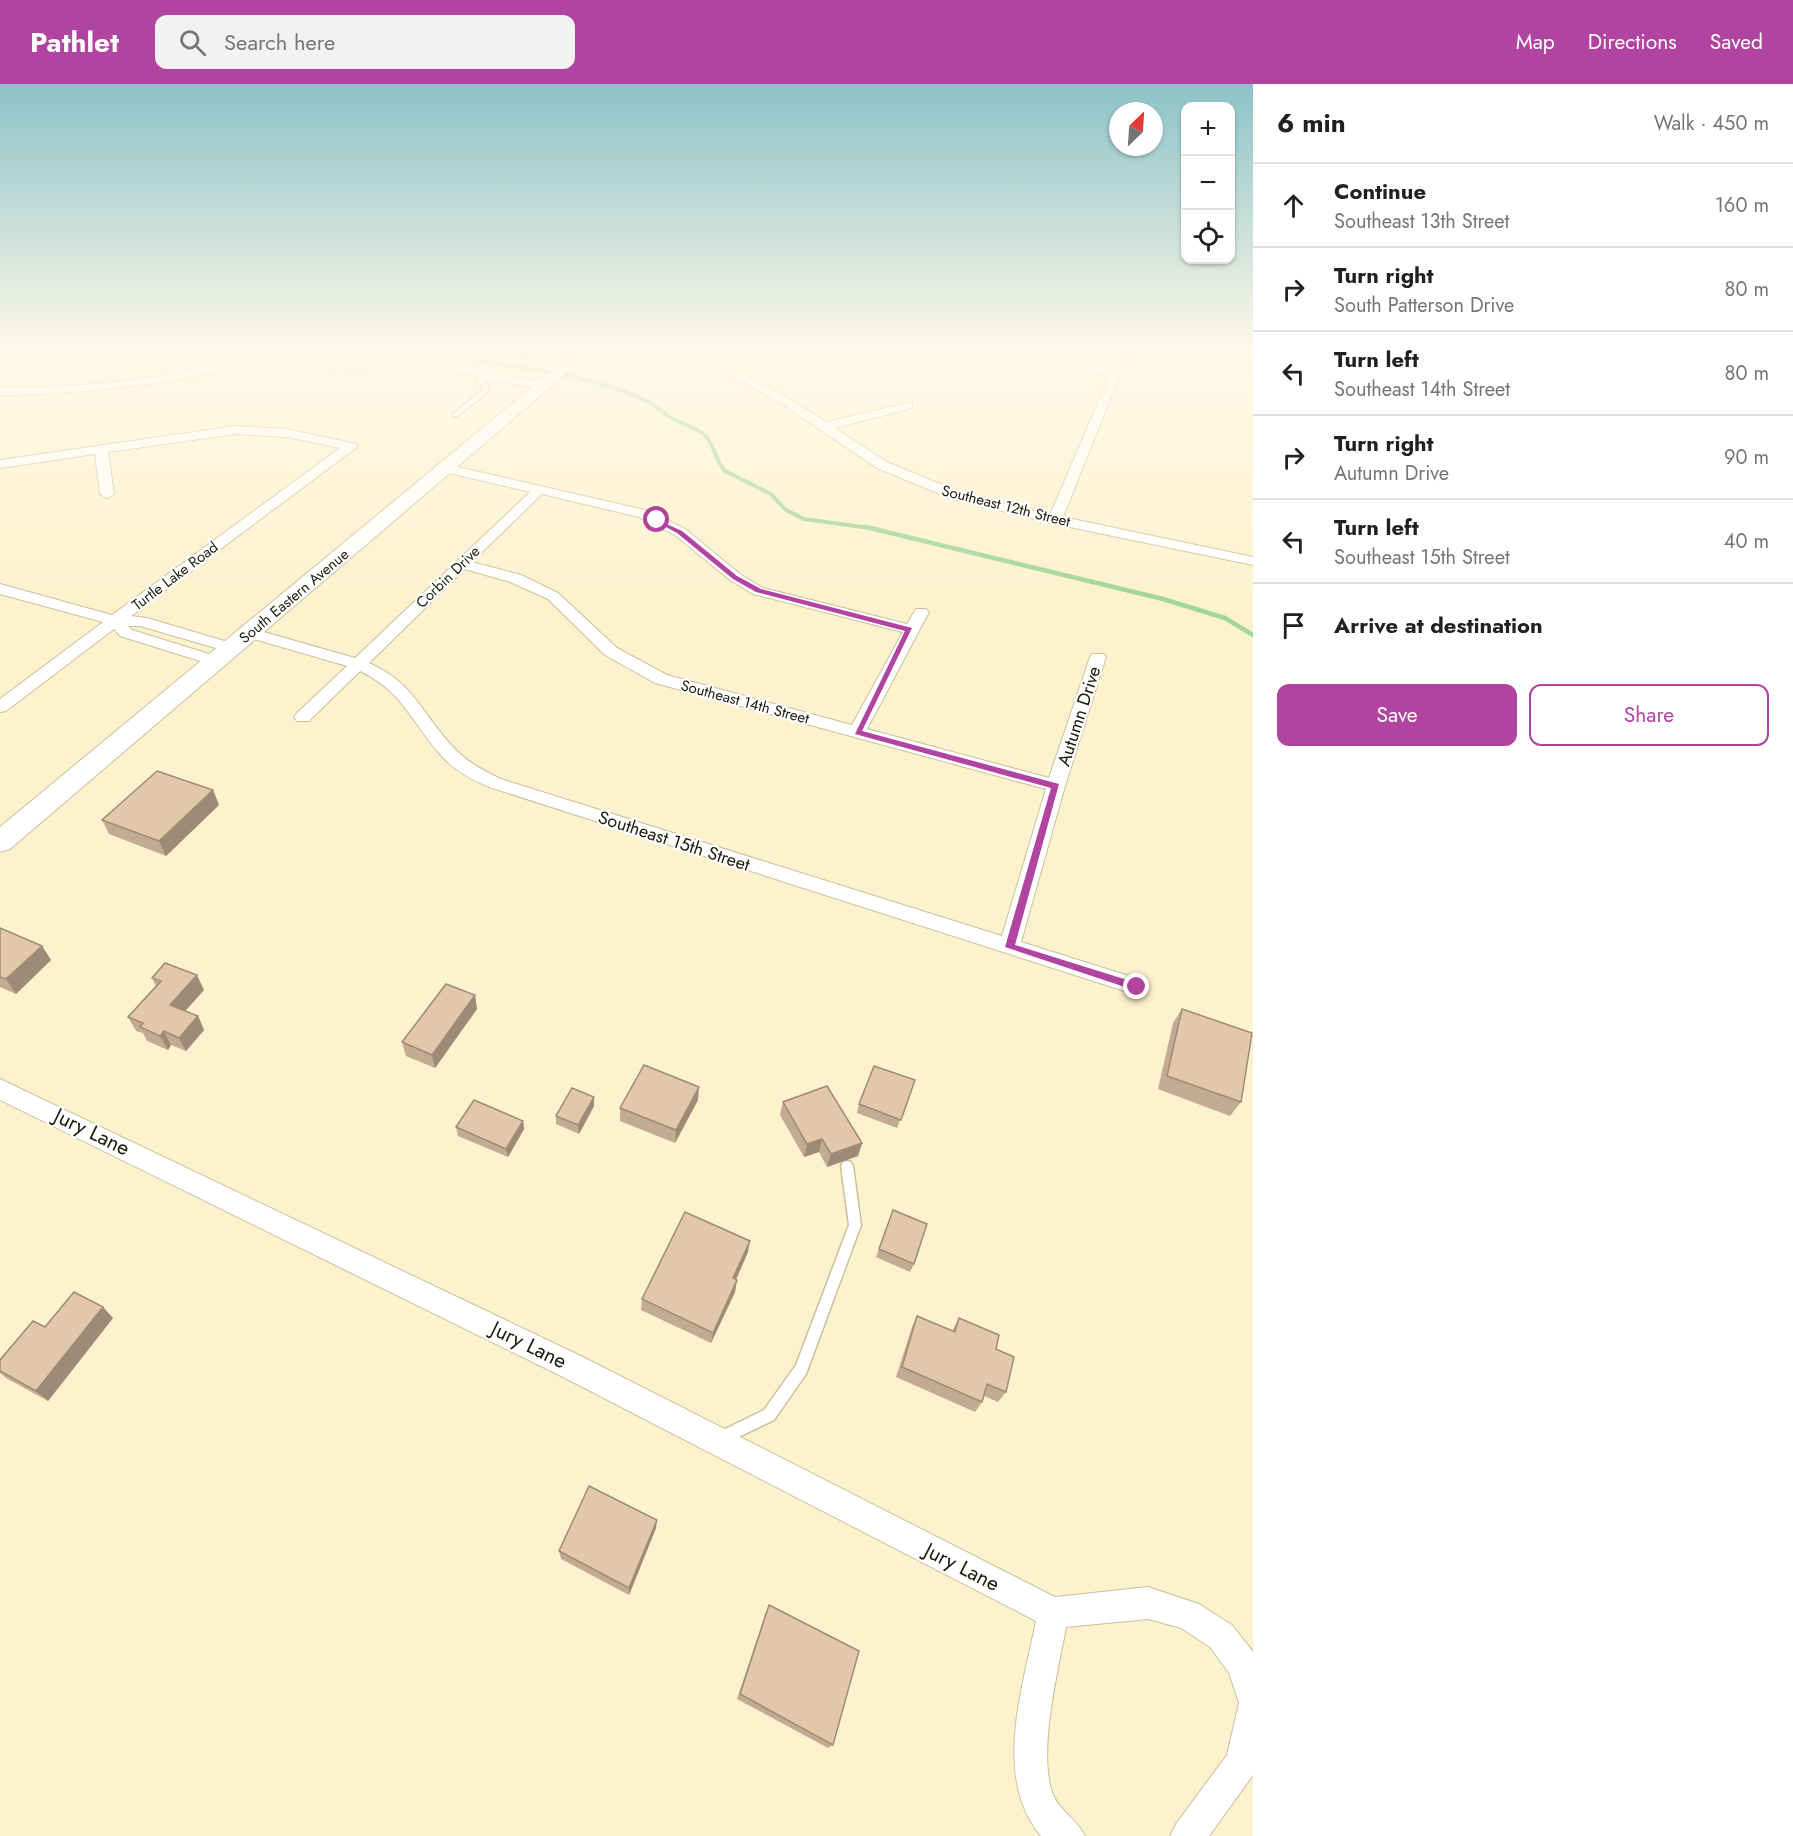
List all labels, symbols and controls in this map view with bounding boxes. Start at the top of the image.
search box [155,15,575,69]
text: Pathlet [30,22,119,63]
icon: search [176,26,209,59]
text: Search here [224,26,335,58]
text: Map [1516,27,1555,57]
text: Directions [1588,27,1677,57]
text: Saved [1710,27,1763,57]
north arrow [1109,102,1163,156]
map controls [1181,102,1235,264]
button: + [1181,102,1235,156]
text: 6 min [1277,104,1346,142]
text: Walk · 450 m [1654,109,1769,138]
button: − [1181,156,1235,210]
text: Continue [1334,175,1426,207]
icon: ahead [1277,189,1310,222]
text: 160 m [1715,191,1769,220]
text: Southeast 13th Street [1334,207,1509,236]
button: locate [1181,210,1235,264]
text: Turn right [1334,259,1434,291]
icon: right [1277,273,1310,306]
text: 80 m [1724,275,1769,304]
text: South Patterson Drive [1334,291,1514,320]
text: Turn left [1334,343,1419,375]
icon: left [1277,357,1310,390]
text: 80 m [1724,359,1769,388]
text: Southeast 14th Street [1334,375,1510,404]
text: Turn right [1334,427,1434,459]
icon: right [1277,441,1310,474]
text: 90 m [1724,443,1769,472]
text: Autumn Drive [1334,459,1449,488]
street label: Southeast 12th Street [939,479,1073,533]
route start [643,506,669,532]
text: Turn left [1334,511,1419,543]
icon: left [1277,525,1310,558]
text: 40 m [1724,527,1769,556]
street label: Turtle Lake Road [127,536,223,616]
street label: Corbin Drive [411,540,485,613]
street label: South Eastern Avenue [234,543,354,649]
text: Southeast 15th Street [1334,543,1510,572]
icon: arrive [1277,609,1310,642]
text: Arrive at destination [1334,609,1543,641]
street label: Autumn Drive [1051,663,1107,769]
street label: Southeast 14th Street [678,674,812,730]
button: Save [1277,684,1517,746]
button: Share [1529,684,1769,746]
street label: Southeast 15th Street [595,804,754,878]
route end [1123,973,1149,999]
street label: Jury Lane [46,1099,135,1163]
street label: Jury Lane [483,1312,572,1376]
street label: Jury Lane [917,1534,1005,1599]

